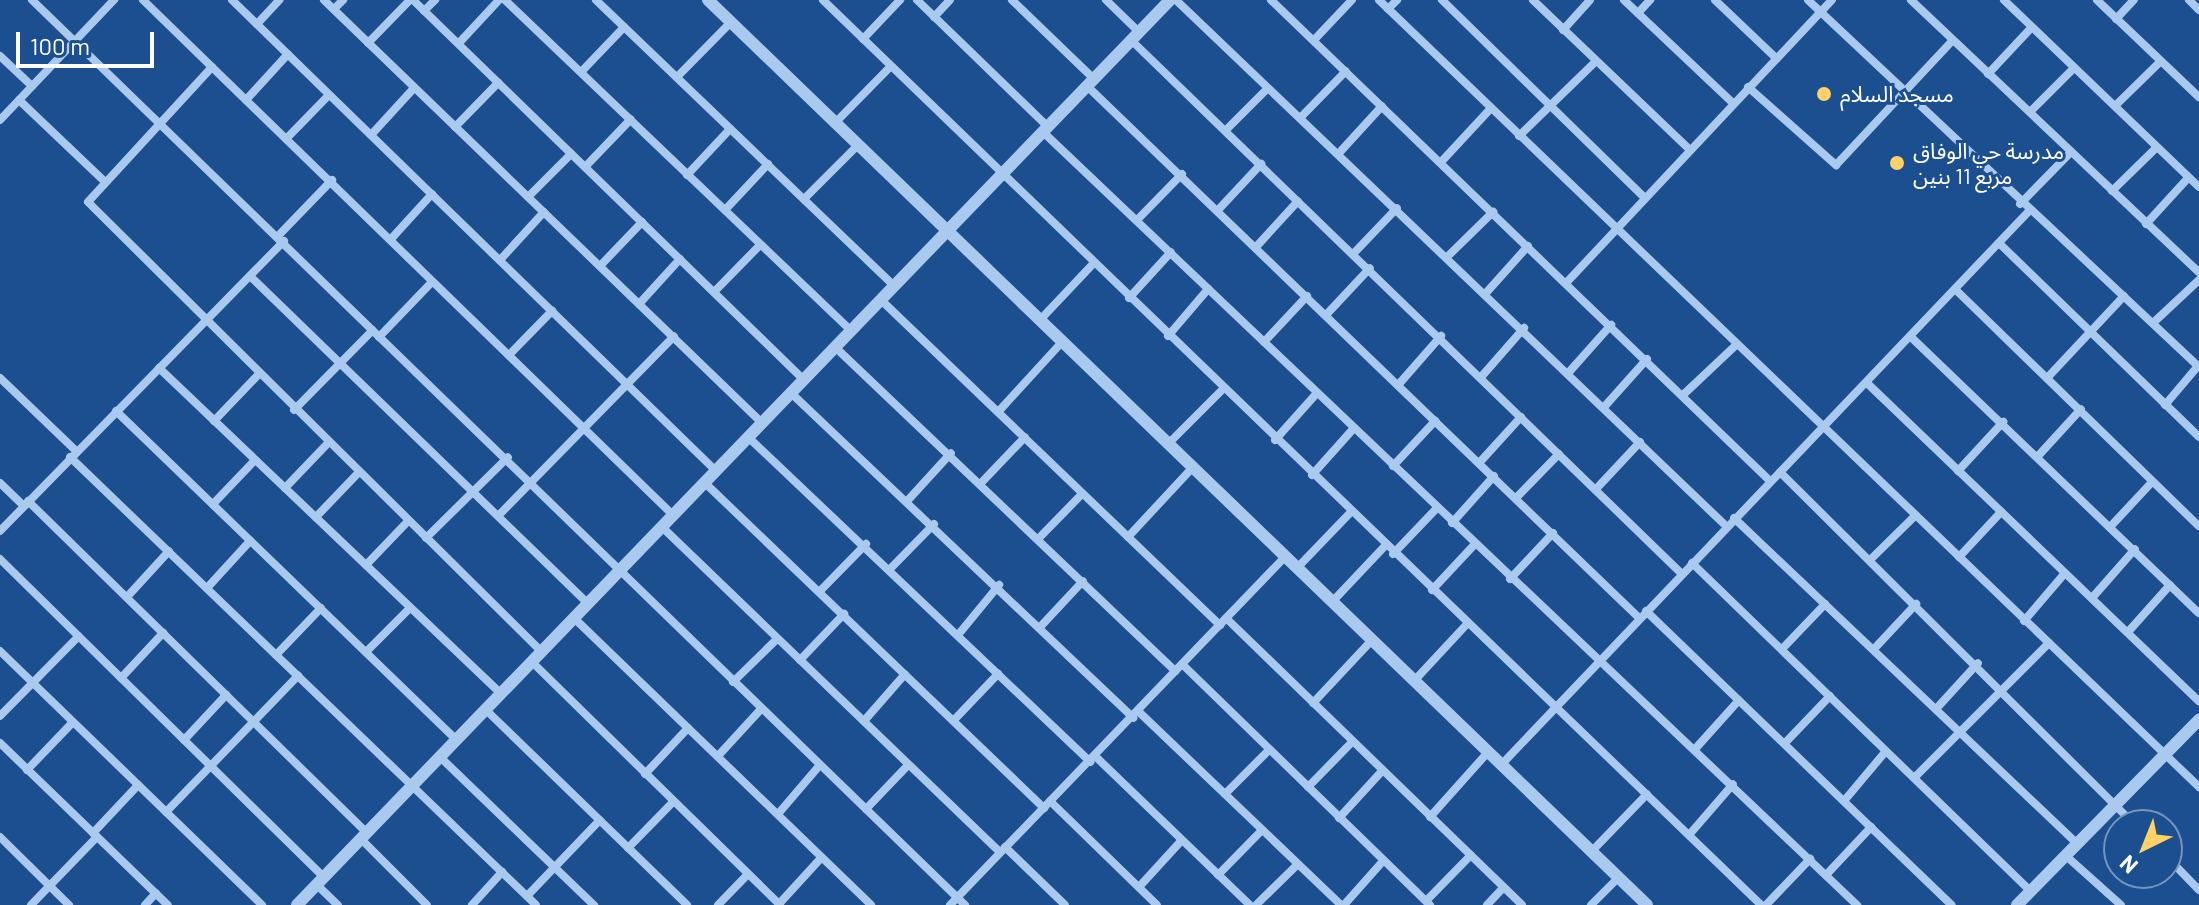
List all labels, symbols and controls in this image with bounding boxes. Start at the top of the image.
scale bar [20,16,158,66]
text: 100 m [30,31,90,60]
place label: مسجد السلام [1840,81,1954,107]
marker: مسجد السلام [1815,85,1833,103]
place label: مدرسة حي الوفاق مربع 11 بنين [1913,137,2064,188]
marker: مدرسة حي الوفاق مربع 11 بنين [1888,154,1906,172]
north arrow [2103,809,2183,889]
text: N [2114,851,2142,880]

